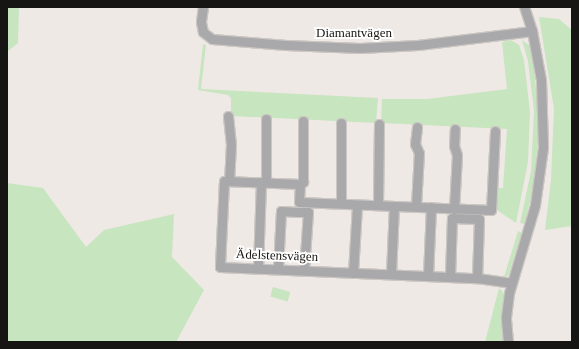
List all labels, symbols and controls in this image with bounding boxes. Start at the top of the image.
street label: Diamantvägen [316,25,392,41]
street label: Ädelstensvägen [236,247,318,265]

